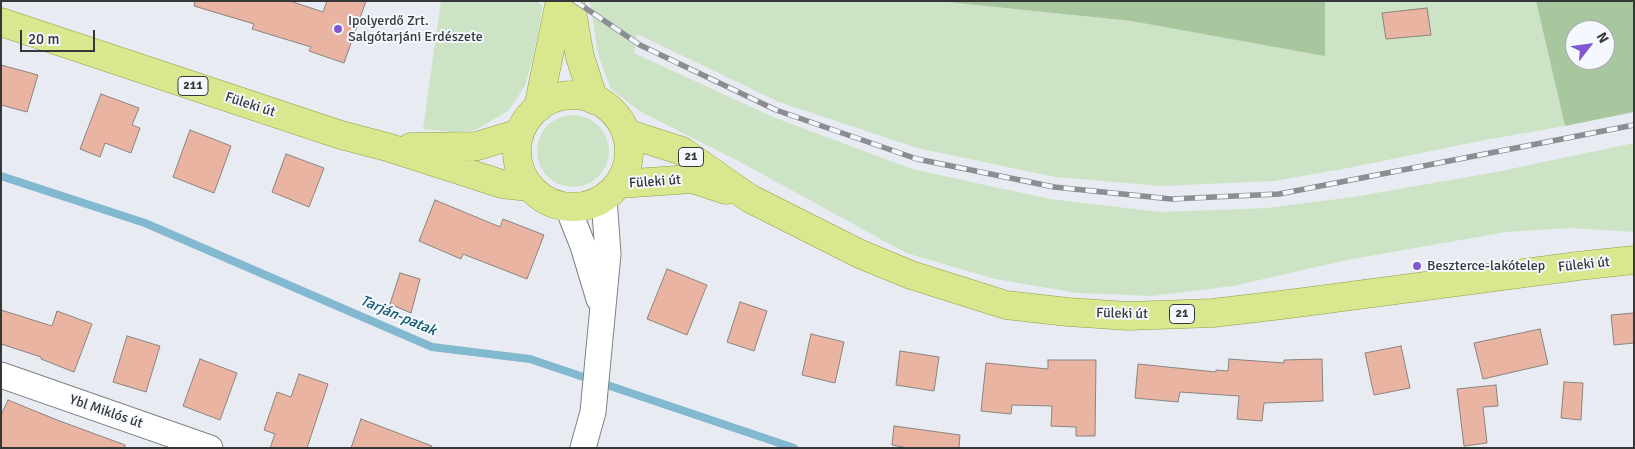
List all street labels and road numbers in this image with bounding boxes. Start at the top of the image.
road number: 211 [178,76,208,95]
street label: Füleki út [223,89,277,121]
road number: 21 [678,148,704,166]
street label: Füleki út [629,172,681,192]
street label: Füleki út [1557,254,1611,276]
road number: 21 [1170,304,1194,324]
street label: Füleki út [1096,305,1148,323]
street label: Ybl Miklós út [67,392,145,432]

